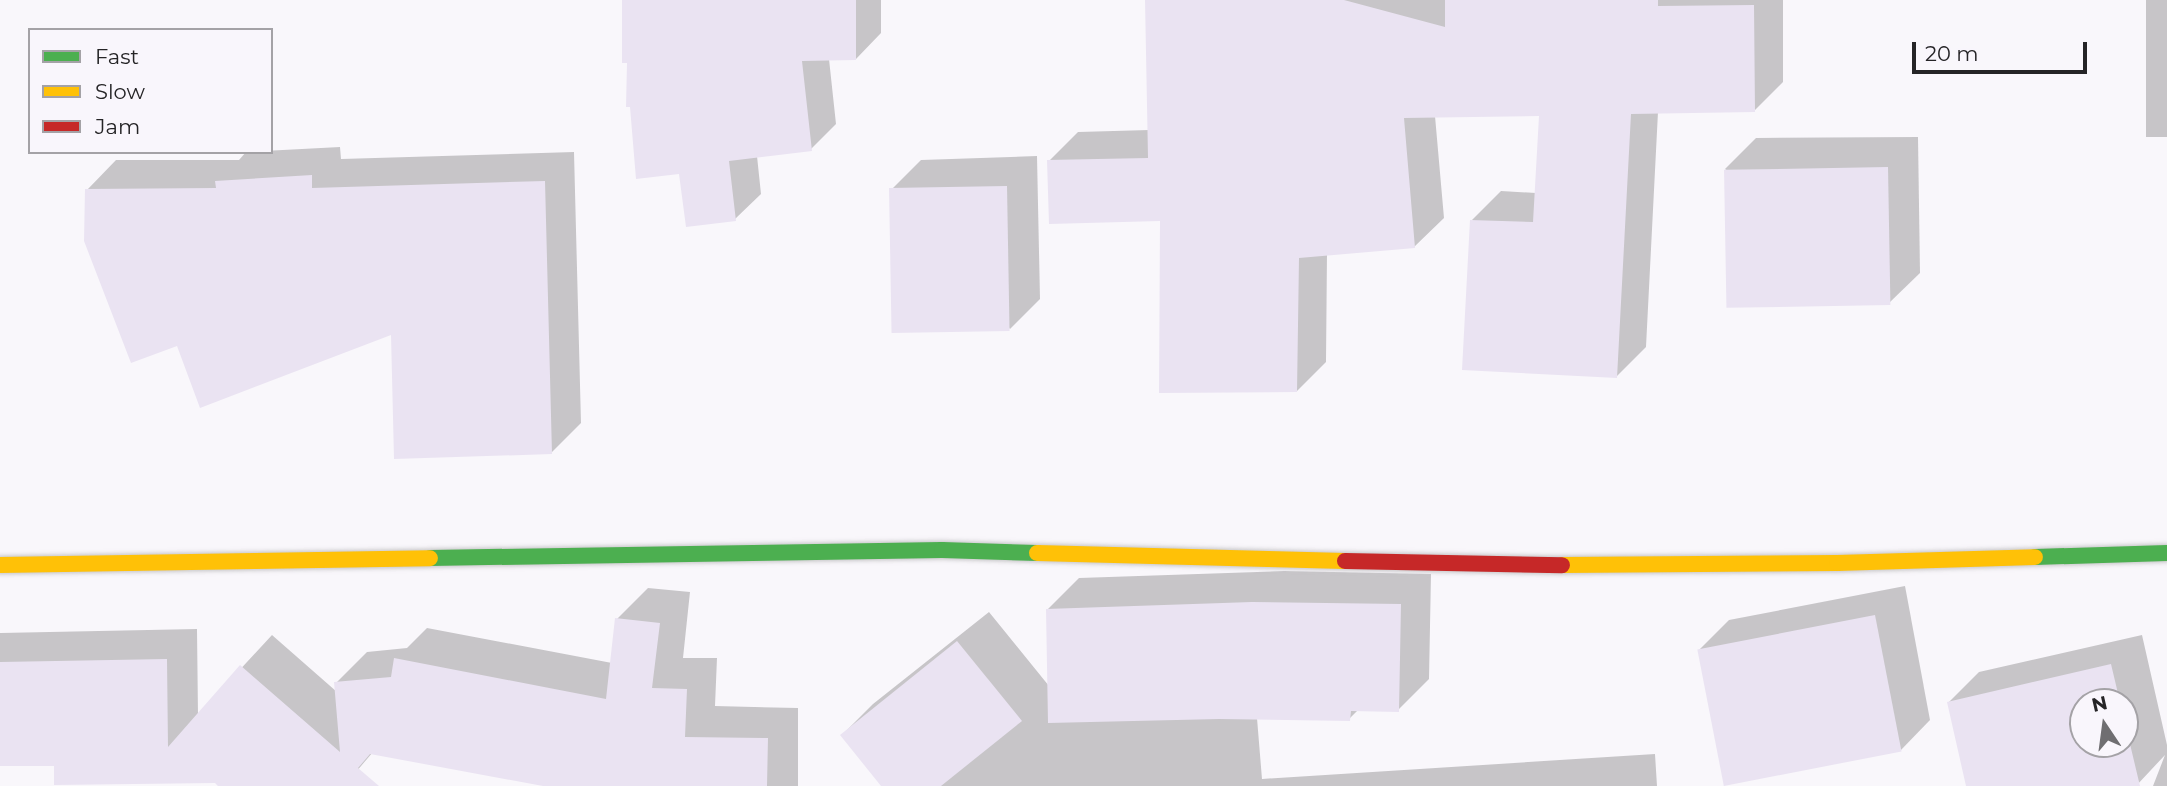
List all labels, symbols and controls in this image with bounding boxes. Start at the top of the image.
legend [28,28,273,154]
scale bar [1915,28,2090,72]
text: 20 m [1925,41,1979,66]
text: Fast [95,44,139,69]
text: Slow [95,79,145,104]
text: Jam [95,114,140,139]
north arrow [2069,688,2139,758]
text: N [2090,691,2110,717]

